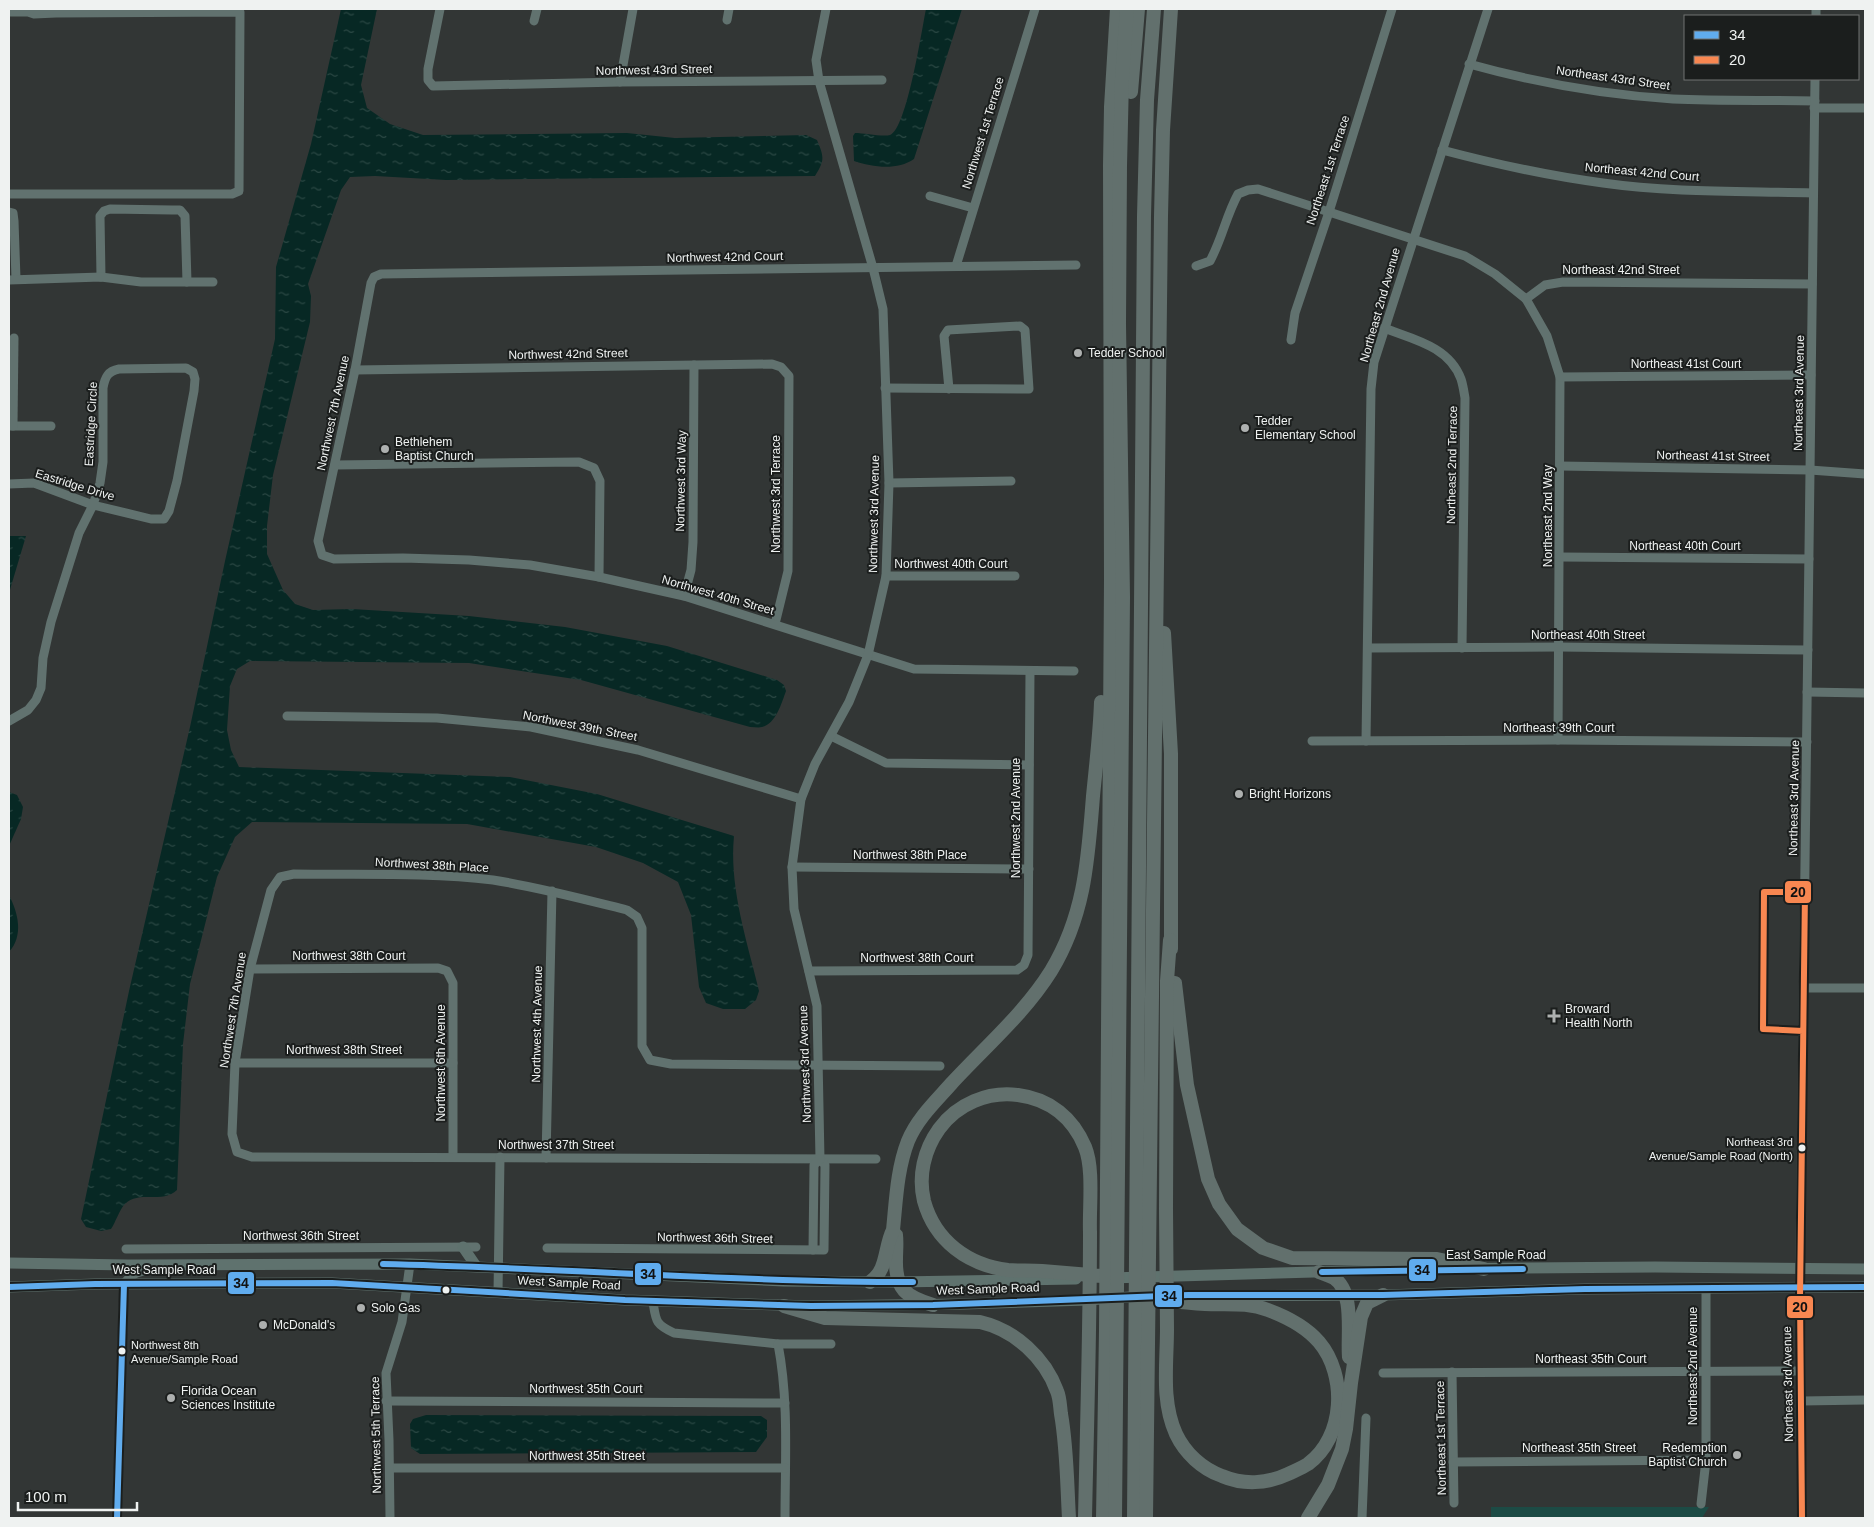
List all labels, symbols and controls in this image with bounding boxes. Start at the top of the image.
legend [1684,15,1859,80]
text: 34 [1729,26,1746,43]
text: 20 [1729,51,1746,68]
street label: Northwest 43rd Street [596,62,713,78]
street label: Northeast 43rd Street [1555,63,1671,93]
street label: Northwest 1st Terrace [959,75,1007,191]
street label: Northeast 1st Terrace [1304,113,1352,227]
street label: Northeast 42nd Court [1584,160,1700,184]
street label: Northeast 2nd Avenue [1357,246,1403,364]
street label: Northwest 42nd Court [667,249,784,265]
street label: Northeast 42nd Street [1562,263,1680,277]
street label: Northeast 3rd Avenue [1791,335,1807,451]
street label: Northwest 42nd Street [508,346,628,362]
place label: Tedder School [1088,346,1165,360]
marker: Tedder School [1072,347,1084,359]
street label: Northwest 7th Avenue [314,354,352,472]
street label: Northeast 41st Court [1631,357,1742,371]
street label: Eastridge Circle [82,381,100,467]
street label: Northeast 2nd Terrace [1444,405,1460,524]
place label: Tedder Elementary School [1255,414,1356,442]
marker: Tedder Elementary School [1239,422,1251,434]
street label: Northwest 3rd Way [673,430,689,532]
place label: Bethlehem Baptist Church [395,435,474,463]
street label: Northwest 3rd Terrace [769,435,783,553]
marker: Bethlehem Baptist Church [379,443,391,455]
street label: Northeast 41st Street [1656,448,1770,464]
street label: Northwest 3rd Avenue [866,455,882,573]
street label: Northeast 2nd Way [1541,465,1555,567]
street label: Eastridge Drive [34,466,117,504]
street label: Northeast 40th Court [1629,539,1741,553]
street label: Northwest 40th Court [894,557,1008,571]
street label: Northwest 40th Street [660,572,776,618]
street label: Northeast 40th Street [1531,628,1646,642]
street label: Northwest 39th Street [522,708,639,744]
street label: Northeast 39th Court [1503,721,1615,735]
street label: Northeast 3rd Avenue [1786,740,1802,856]
street label: Northwest 2nd Avenue [1009,757,1023,878]
place label: Bright Horizons [1249,787,1331,801]
marker: Bright Horizons [1233,788,1245,800]
street label: Northwest 38th Place [853,848,967,862]
street label: Northwest 38th Place [375,855,490,875]
line badge: 20 [1784,880,1812,904]
text: 20 [1790,884,1806,900]
street label: Northwest 38th Court [292,949,406,963]
street label: Northwest 7th Avenue [217,951,249,1069]
street label: Northwest 38th Court [860,951,974,965]
street label: Northwest 4th Avenue [529,965,545,1083]
place label: Broward Health North [1565,1002,1632,1030]
street label: Northwest 6th Avenue [434,1004,448,1122]
street label: Northwest 3rd Avenue [796,1005,814,1123]
marker: Broward Health North [1547,1009,1561,1023]
street label: Northwest 38th Street [286,1043,403,1057]
place label: Northeast 3rd Avenue/Sample Road (North) [1649,1136,1793,1162]
street label: Northwest 37th Street [498,1138,615,1152]
marker: Northeast 3rd Avenue/Sample Road (North) [1797,1143,1807,1153]
street label: Northwest 36th Street [243,1229,360,1243]
street label: Northwest 36th Street [657,1230,774,1246]
street label: East Sample Road [1446,1248,1546,1262]
line badge: 34 [1408,1258,1437,1282]
line badge: 34 [634,1262,662,1286]
text: 34 [1414,1262,1430,1278]
street label: West Sample Road [112,1263,216,1277]
text: 34 [640,1266,656,1282]
line badge: 34 [227,1271,255,1295]
street label: West Sample Road [517,1273,621,1293]
text: 34 [233,1275,249,1291]
street label: West Sample Road [936,1280,1040,1298]
line badge: 34 [1154,1284,1183,1308]
unlabelled marker [441,1285,451,1295]
text: 34 [1161,1288,1177,1304]
line badge: 20 [1786,1295,1814,1319]
text: 20 [1792,1299,1808,1315]
place label: Solo Gas [371,1301,420,1315]
marker: Solo Gas [355,1302,367,1314]
street label: Northeast 2nd Avenue [1686,1306,1700,1425]
place label: McDonald's [273,1318,335,1332]
marker: McDonald's [257,1319,269,1331]
street label: Northeast 3rd Avenue [1780,1326,1796,1442]
place label: Northwest 8th Avenue/Sample Road [131,1339,238,1365]
marker: Northwest 8th Avenue/Sample Road [117,1346,127,1356]
street label: Northeast 35th Court [1535,1352,1647,1366]
street label: Northwest 5th Terrace [368,1376,384,1494]
street label: Northeast 1st Terrace [1433,1380,1449,1495]
street label: Northwest 35th Court [529,1382,643,1396]
place label: Florida Ocean Sciences Institute [181,1384,275,1412]
marker: Florida Ocean Sciences Institute [165,1392,177,1404]
street label: Northeast 35th Street [1522,1441,1637,1455]
place label: Redemption Baptist Church [1648,1441,1727,1469]
street label: Northwest 35th Street [529,1449,646,1463]
marker: Redemption Baptist Church [1731,1449,1743,1461]
scale bar [18,1480,136,1512]
text: 100 m [25,1488,67,1505]

